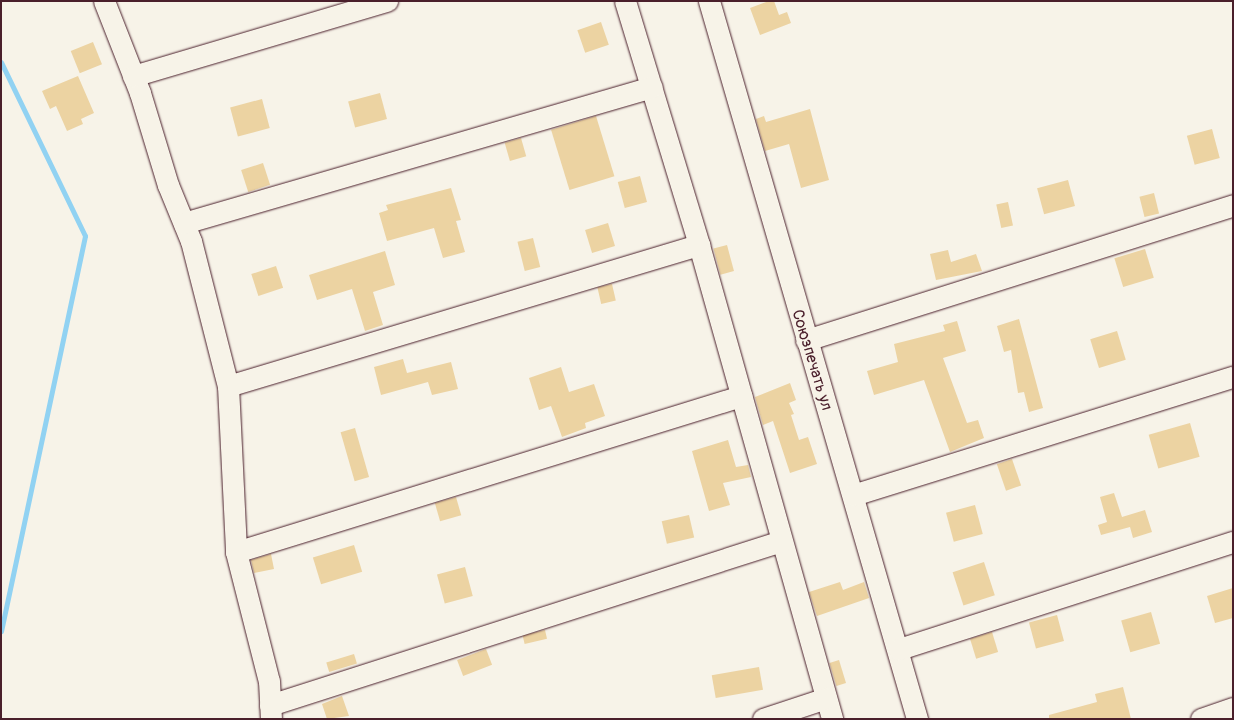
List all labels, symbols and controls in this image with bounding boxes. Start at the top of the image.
street label: Союзпечать ул [788,307,836,413]

